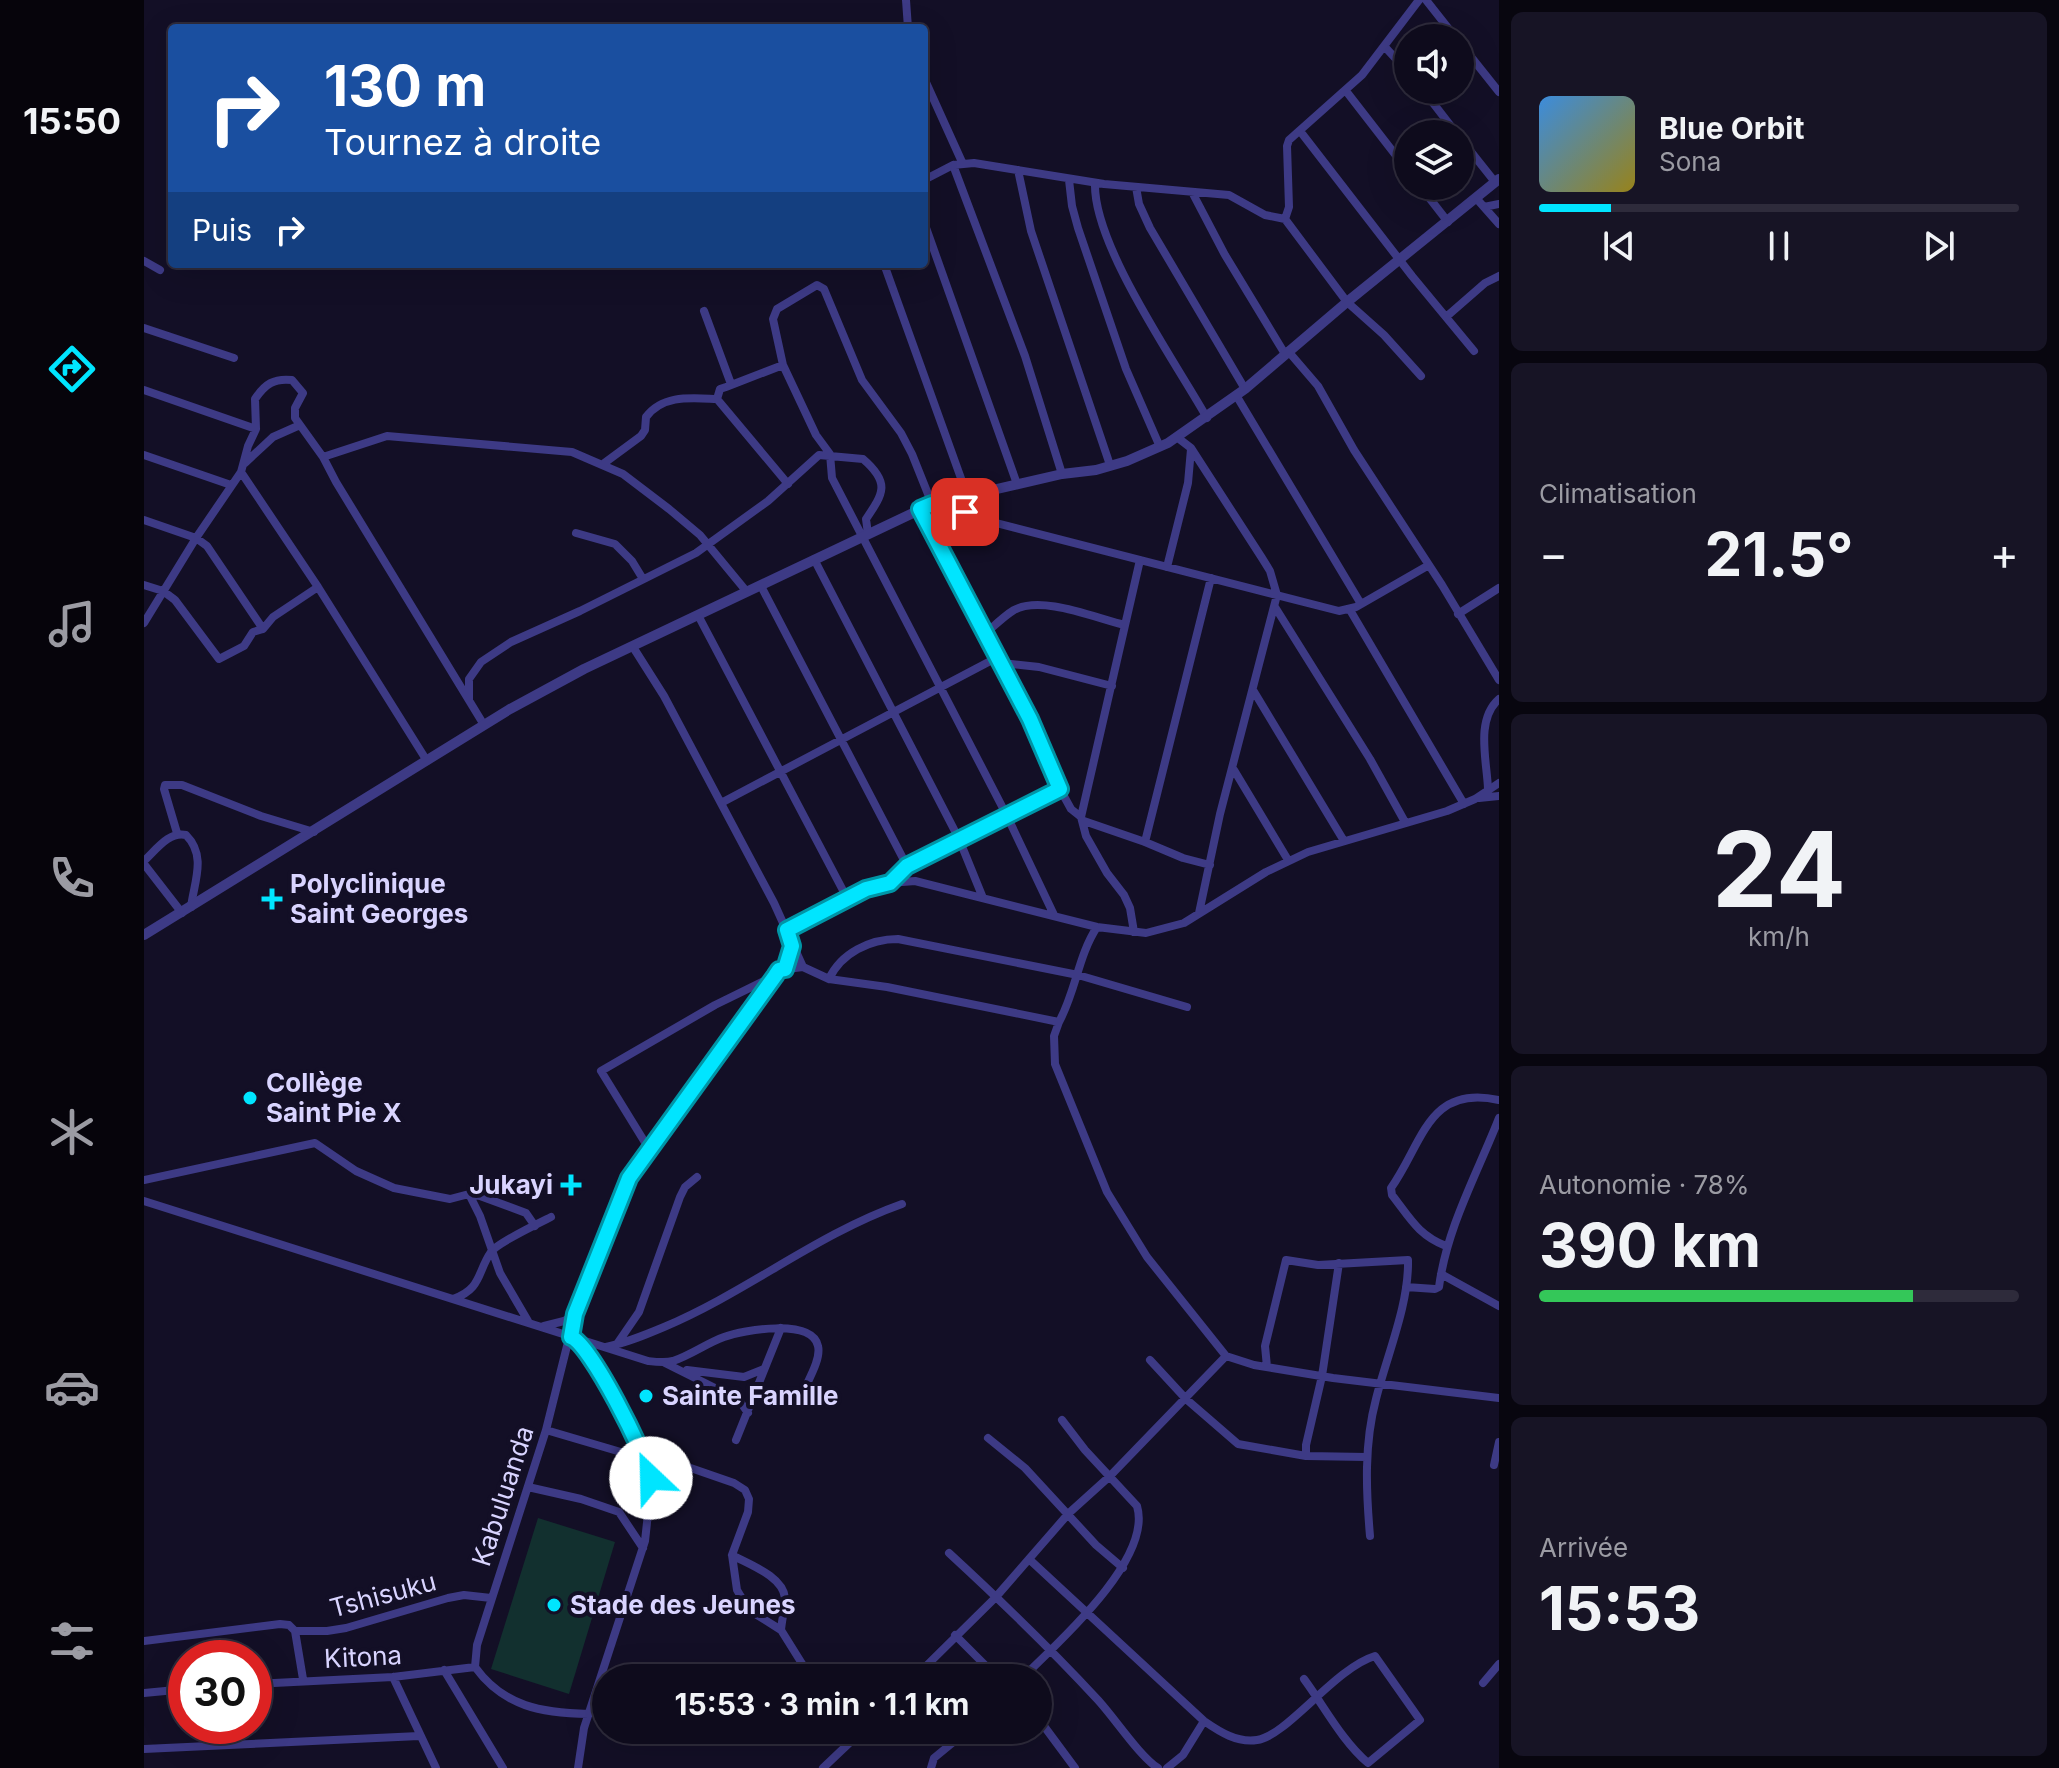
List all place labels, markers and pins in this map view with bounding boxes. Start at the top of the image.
pin [931,478,999,546]
place label: Polyclinique Saint Georges [290,868,468,929]
marker: Polyclinique Saint Georges [261,888,283,910]
place label: Collège Saint Pie X [266,1067,402,1128]
marker: Collège Saint Pie X [241,1089,259,1107]
place label: Jukayi [469,1169,553,1200]
marker: Jukayi [560,1174,582,1196]
place label: Sainte Famille [662,1380,839,1411]
marker: Sainte Famille [637,1387,655,1405]
place label: Stade des Jeunes [570,1589,796,1620]
marker: Stade des Jeunes [545,1596,563,1614]

